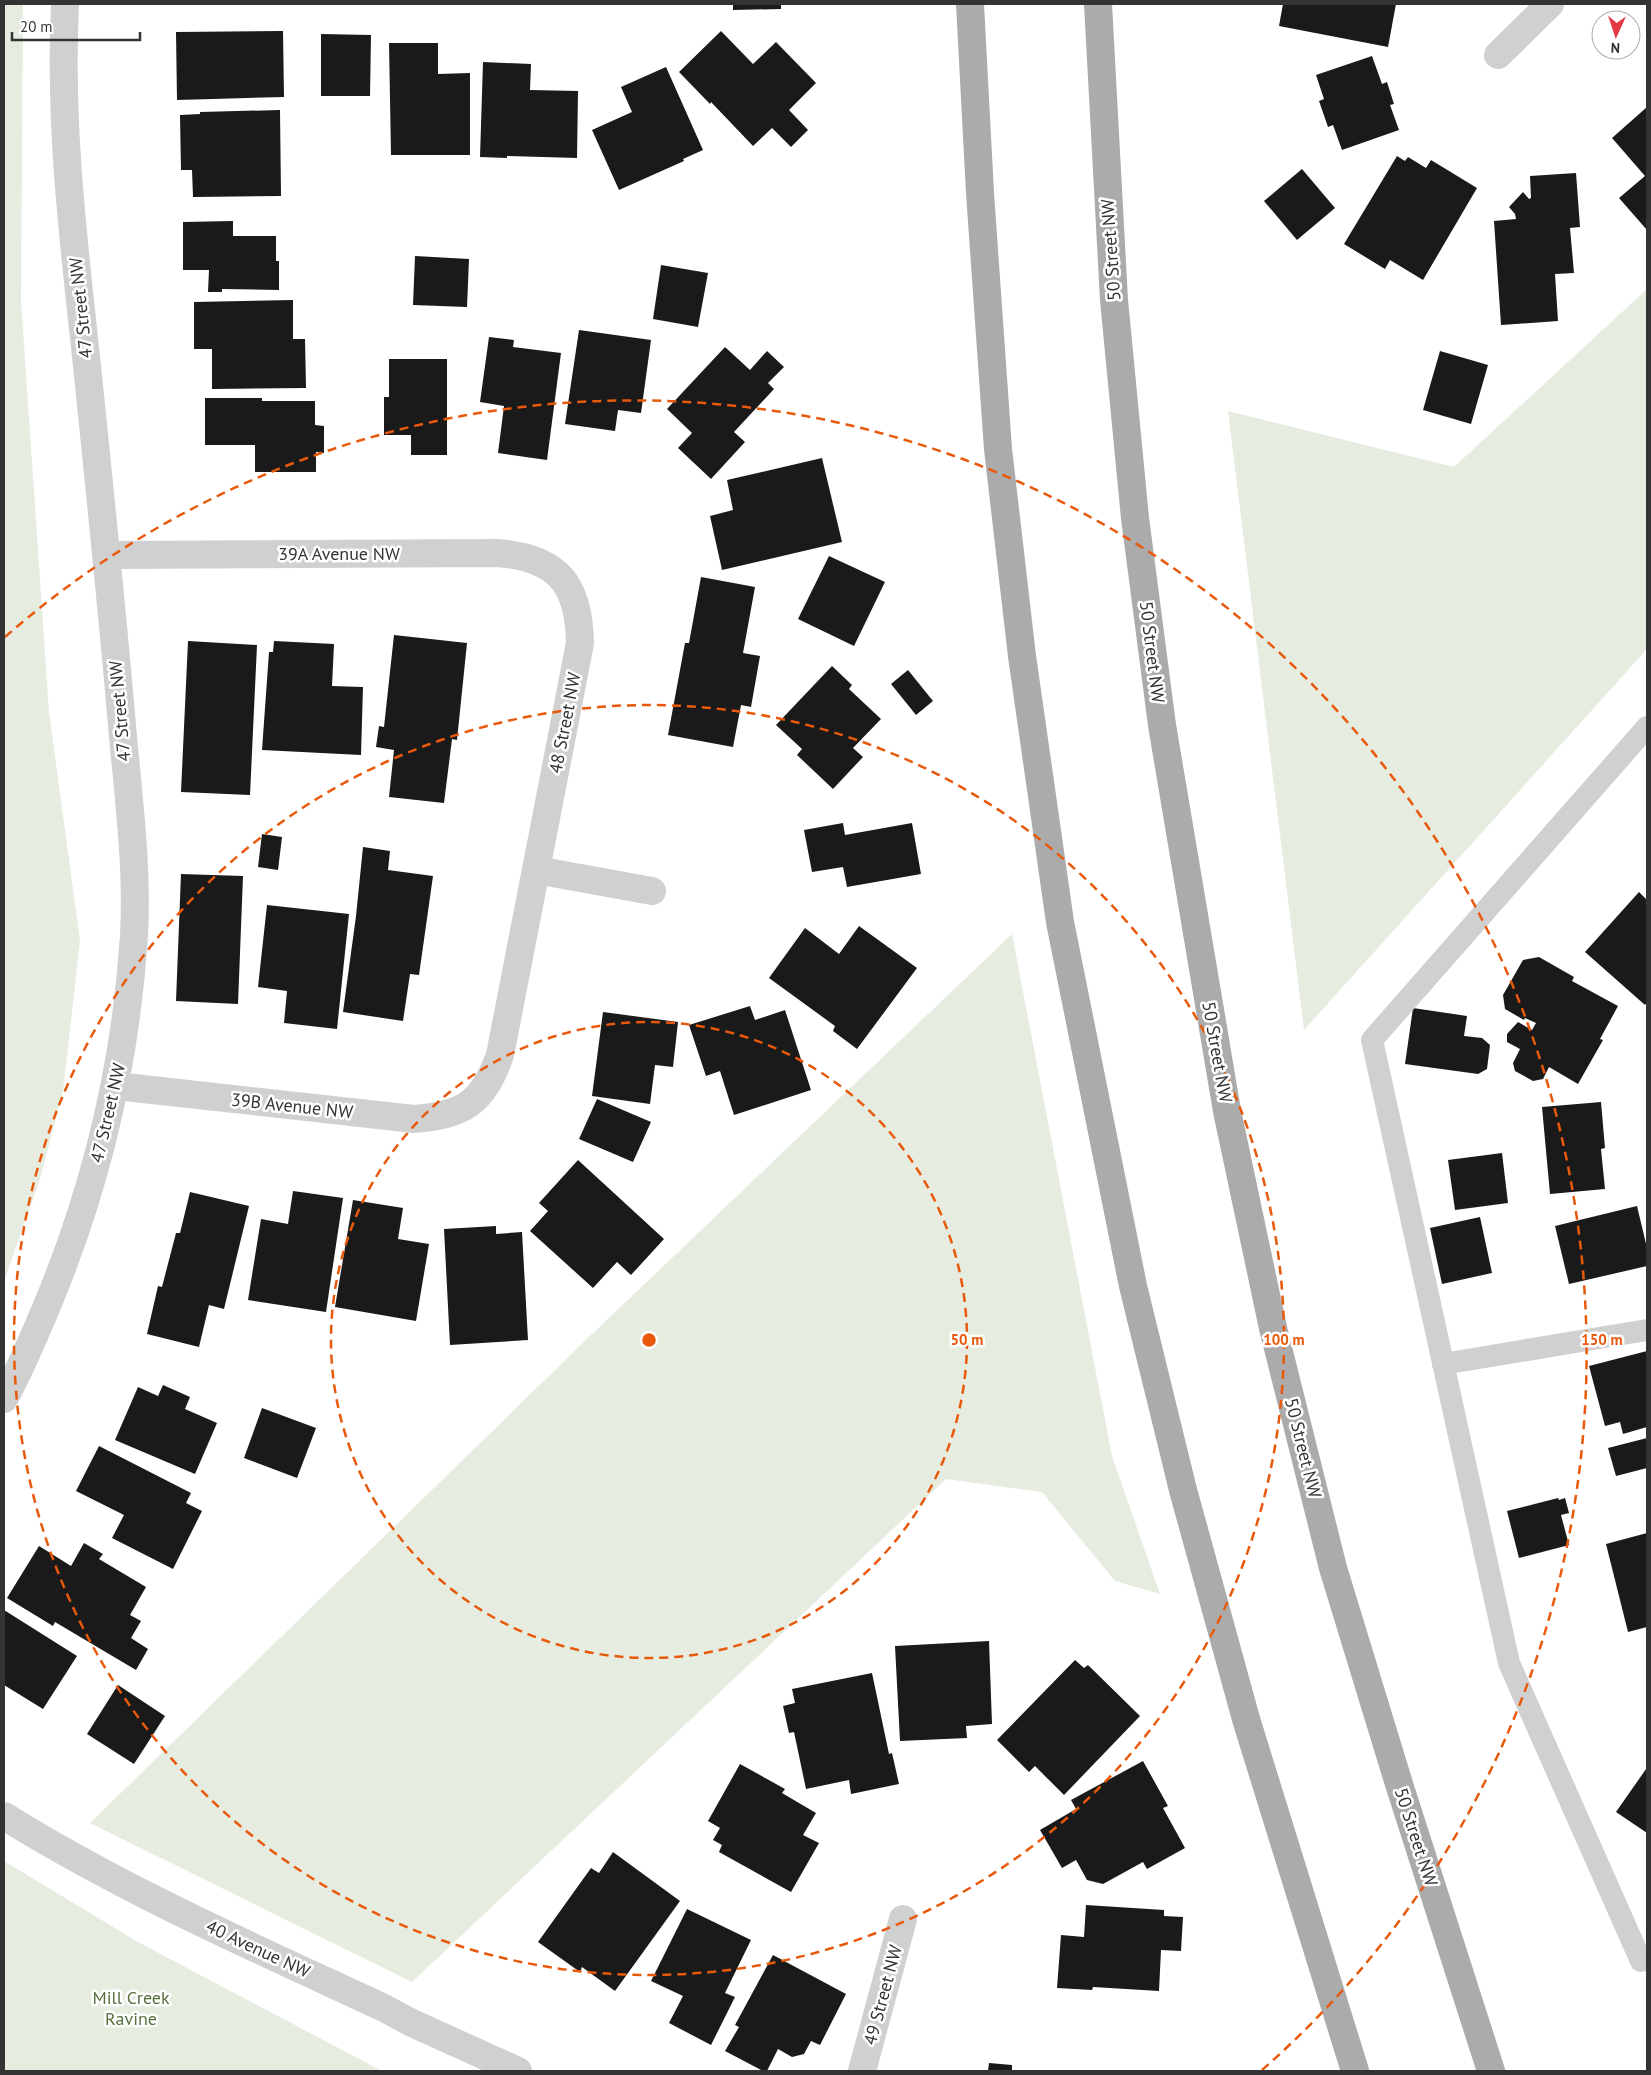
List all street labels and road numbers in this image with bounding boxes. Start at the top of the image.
street label: 50 Street NW [1095,198,1126,302]
street label: 47 Street NW [64,256,97,360]
street label: 39A Avenue NW [278,542,400,565]
street label: 50 Street NW [1135,600,1170,704]
street label: 47 Street NW [104,660,135,762]
street label: 48 Street NW [543,670,586,775]
street label: 50 Street NW [1197,1000,1238,1104]
street label: 47 Street NW [85,1061,130,1165]
street label: 39B Avenue NW [230,1088,354,1123]
street label: 50 Street NW [1280,1395,1327,1500]
street label: 50 Street NW [1390,1785,1443,1889]
street label: 40 Avenue NW [203,1914,314,1983]
street label: 49 Street NW [858,1942,907,2047]

